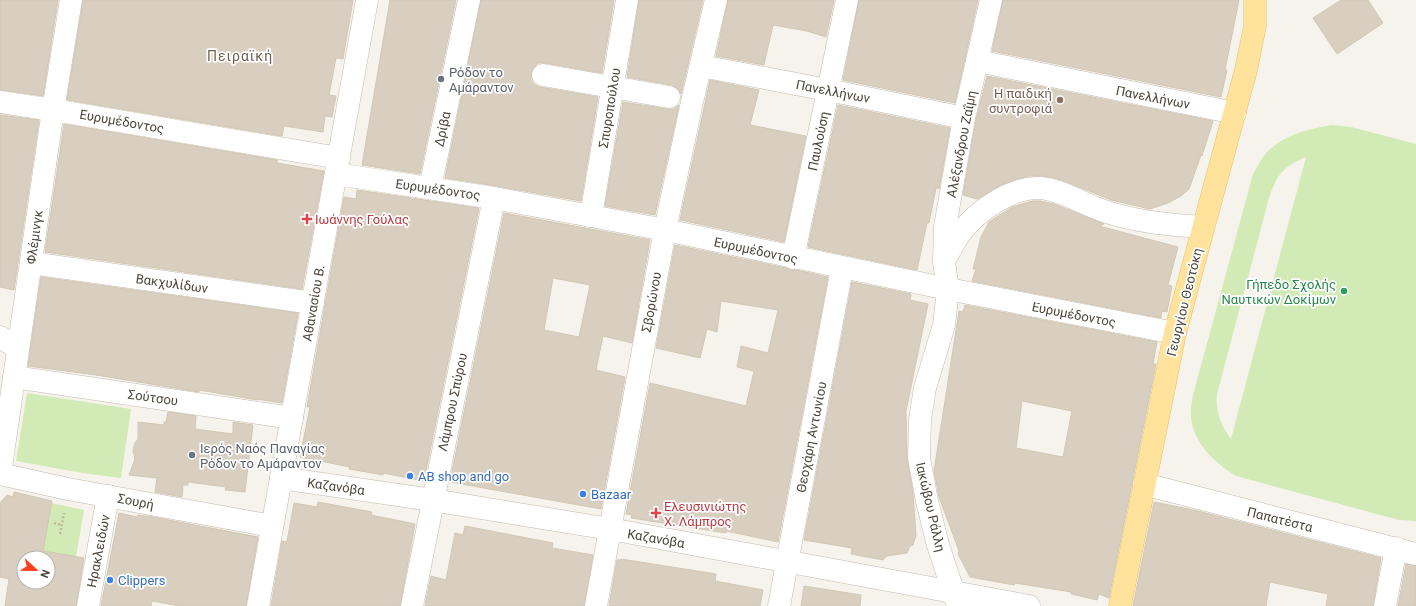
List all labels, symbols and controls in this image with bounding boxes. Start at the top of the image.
district label: Πειραϊκή [207,48,273,64]
place label: Ρόδον το Αμάραντον [449,65,514,95]
street label: Σπυροπούλου [596,67,623,149]
marker: Ρόδον το Αμάραντον [436,74,446,84]
street label: Πανελλήνων [795,77,872,106]
street label: Πανελλήνων [1115,83,1192,112]
place label: Η παιδική συντροφιά [989,86,1053,116]
street label: Αλέξανδρου Ζαΐμη [944,89,980,199]
marker: Η παιδική συντροφιά [1055,95,1065,105]
street label: Ευρυμέδοντος [79,107,165,136]
street label: Δρίβα [431,109,454,148]
street label: Παυλούση [805,110,832,172]
street label: Ευρυμέδοντος [395,176,481,203]
street label: Φλέμινγκ [23,209,46,265]
place label: Ιωάννης Γούλας [315,212,409,227]
marker: Ιωάννης Γούλας [302,214,312,224]
street label: Ευρυμέδοντος [713,234,799,267]
street label: Γεωργίου Θεοτόκη [1164,246,1205,358]
street label: Αθανασίου Β. [299,264,328,343]
street label: Βακχυλίδων [135,271,210,296]
street label: Σβορώνου [639,271,664,334]
place label: Γήπεδο Σχολής Ναυτικών Δοκίμων [1222,277,1337,307]
marker: Γήπεδο Σχολής Ναυτικών Δοκίμων [1339,286,1349,296]
street label: Ευρυμέδοντος [1031,299,1117,330]
street label: Λάμπρου Σπύρου [435,352,470,453]
street label: Θεοχάρη Αντωνίου [793,380,830,494]
street label: Σούτσου [127,387,179,408]
place label: Ιερός Ναός Παναγίας Ρόδον το Αμάραντον [200,441,325,471]
marker: Ιερός Ναός Παναγίας Ρόδον το Αμάραντον [187,450,197,460]
street label: Ιακώβου Ράλλη [913,461,948,553]
place label: AB shop and go [418,469,509,484]
marker: AB shop and go [405,471,415,481]
street label: Καζανόβα [306,475,366,498]
place label: Bazaar [591,487,632,502]
marker: Bazaar [578,489,588,499]
street label: Σουρή [116,491,155,512]
place label: Ελευσινιώτης Χ. Λάμπρος [664,499,746,529]
street label: Παπατέστα [1246,504,1315,535]
marker: Ελευσινιώτης Χ. Λάμπρος [651,508,661,518]
street label: Ηρακλειδών [84,513,113,589]
street label: Καζανόβα [626,526,686,551]
north arrow [16,550,56,590]
text: N [37,568,52,580]
place label: Clippers [118,573,166,588]
marker: Clippers [105,575,115,585]

